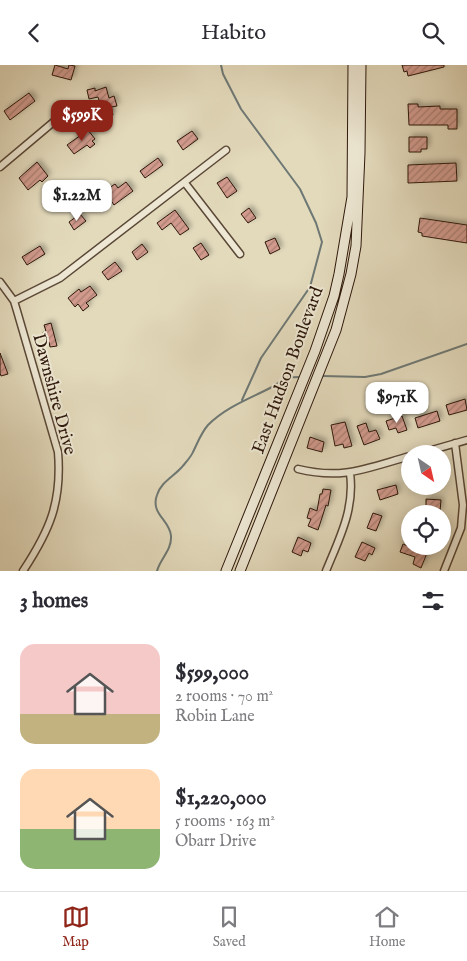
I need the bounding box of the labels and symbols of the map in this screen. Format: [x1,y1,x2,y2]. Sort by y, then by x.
pin: $599K [47,99,117,142]
pin: $1.22M [36,179,118,222]
street label: East Hudson Boulevard [247,283,329,457]
street label: Dawnshire Drive [26,331,81,458]
pin: $971K [362,381,432,424]
north arrow [401,445,451,495]

